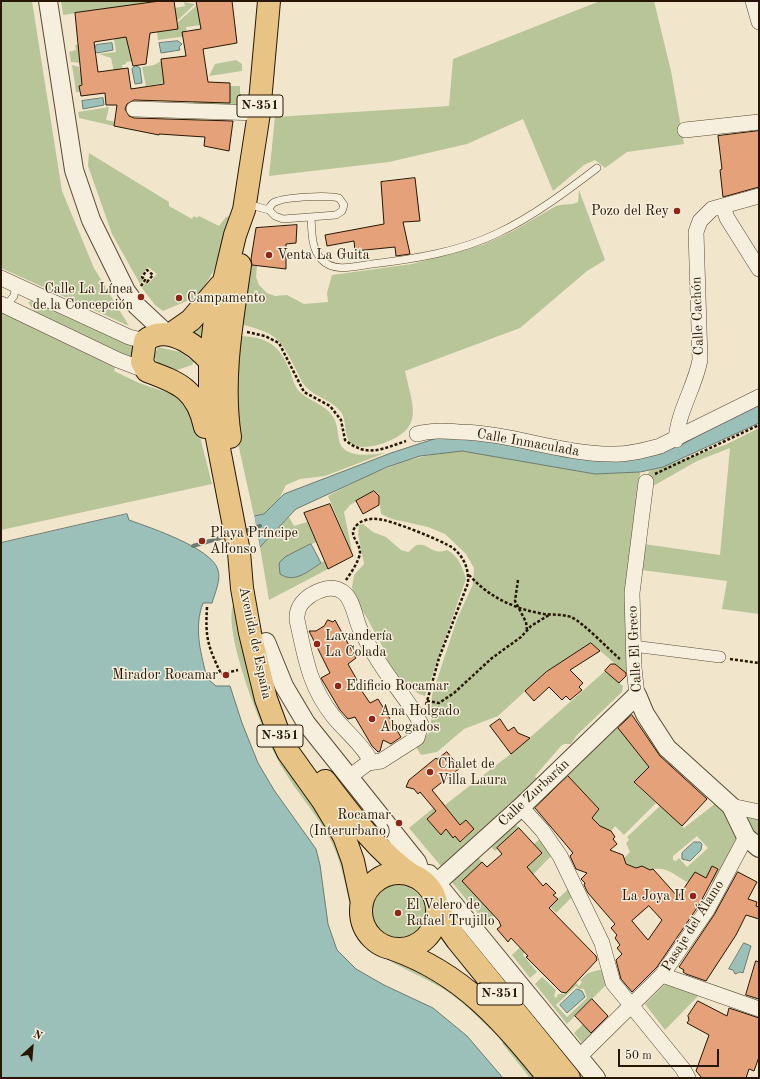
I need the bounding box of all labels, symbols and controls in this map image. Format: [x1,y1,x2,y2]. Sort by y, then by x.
road number: N-351 [237,95,283,117]
place label: Pozo del Rey [591,203,669,219]
marker: Pozo del Rey [672,206,682,216]
place label: Venta La Guita [277,247,370,263]
marker: Venta La Guita [264,250,274,260]
street label: Calle Cachón [688,276,708,356]
place label: Calle La Línea de la Concepción [33,281,133,314]
place label: Campamento [187,290,266,306]
marker: Calle La Línea de la Concepción [136,292,146,302]
marker: Campamento [174,293,184,303]
street label: Calle Inmaculada [475,426,581,460]
place label: Playa Príncipe Alfonso [210,525,298,558]
marker: Playa Príncipe Alfonso [197,536,207,546]
street label: Avenida de España [235,585,275,701]
street label: Calle El Greco [624,605,646,693]
place label: Lavandería La Colada [325,628,392,660]
marker: Lavandería La Colada [312,639,322,649]
place label: Mirador Rocamar [112,667,218,683]
marker: Mirador Rocamar [221,670,231,680]
place label: Edificio Rocamar [346,678,449,694]
marker: Edificio Rocamar [333,681,343,691]
place label: Ana Holgado Abogados [380,703,460,736]
marker: Ana Holgado Abogados [367,714,377,724]
road number: N-351 [257,725,303,747]
place label: Chalet de Villa Laura [438,756,507,788]
street label: Calle Zurbarán [495,756,573,830]
marker: Chalet de Villa Laura [425,767,435,777]
place label: Rocamar (Interurbano) [309,807,391,840]
marker: Rocamar (Interurbano) [394,818,404,828]
street label: Pasaje del Álamo [658,877,728,975]
place label: La Joya II [621,888,685,904]
marker: La Joya II [688,891,698,901]
place label: El Velero de Rafael Trujillo [406,897,495,930]
marker: El Velero de Rafael Trujillo [393,908,403,918]
road number: N-351 [477,983,523,1005]
north arrow [12,1027,52,1067]
text: N [31,1029,44,1043]
scale bar [620,1041,721,1067]
text: 50 m [625,1050,652,1062]

